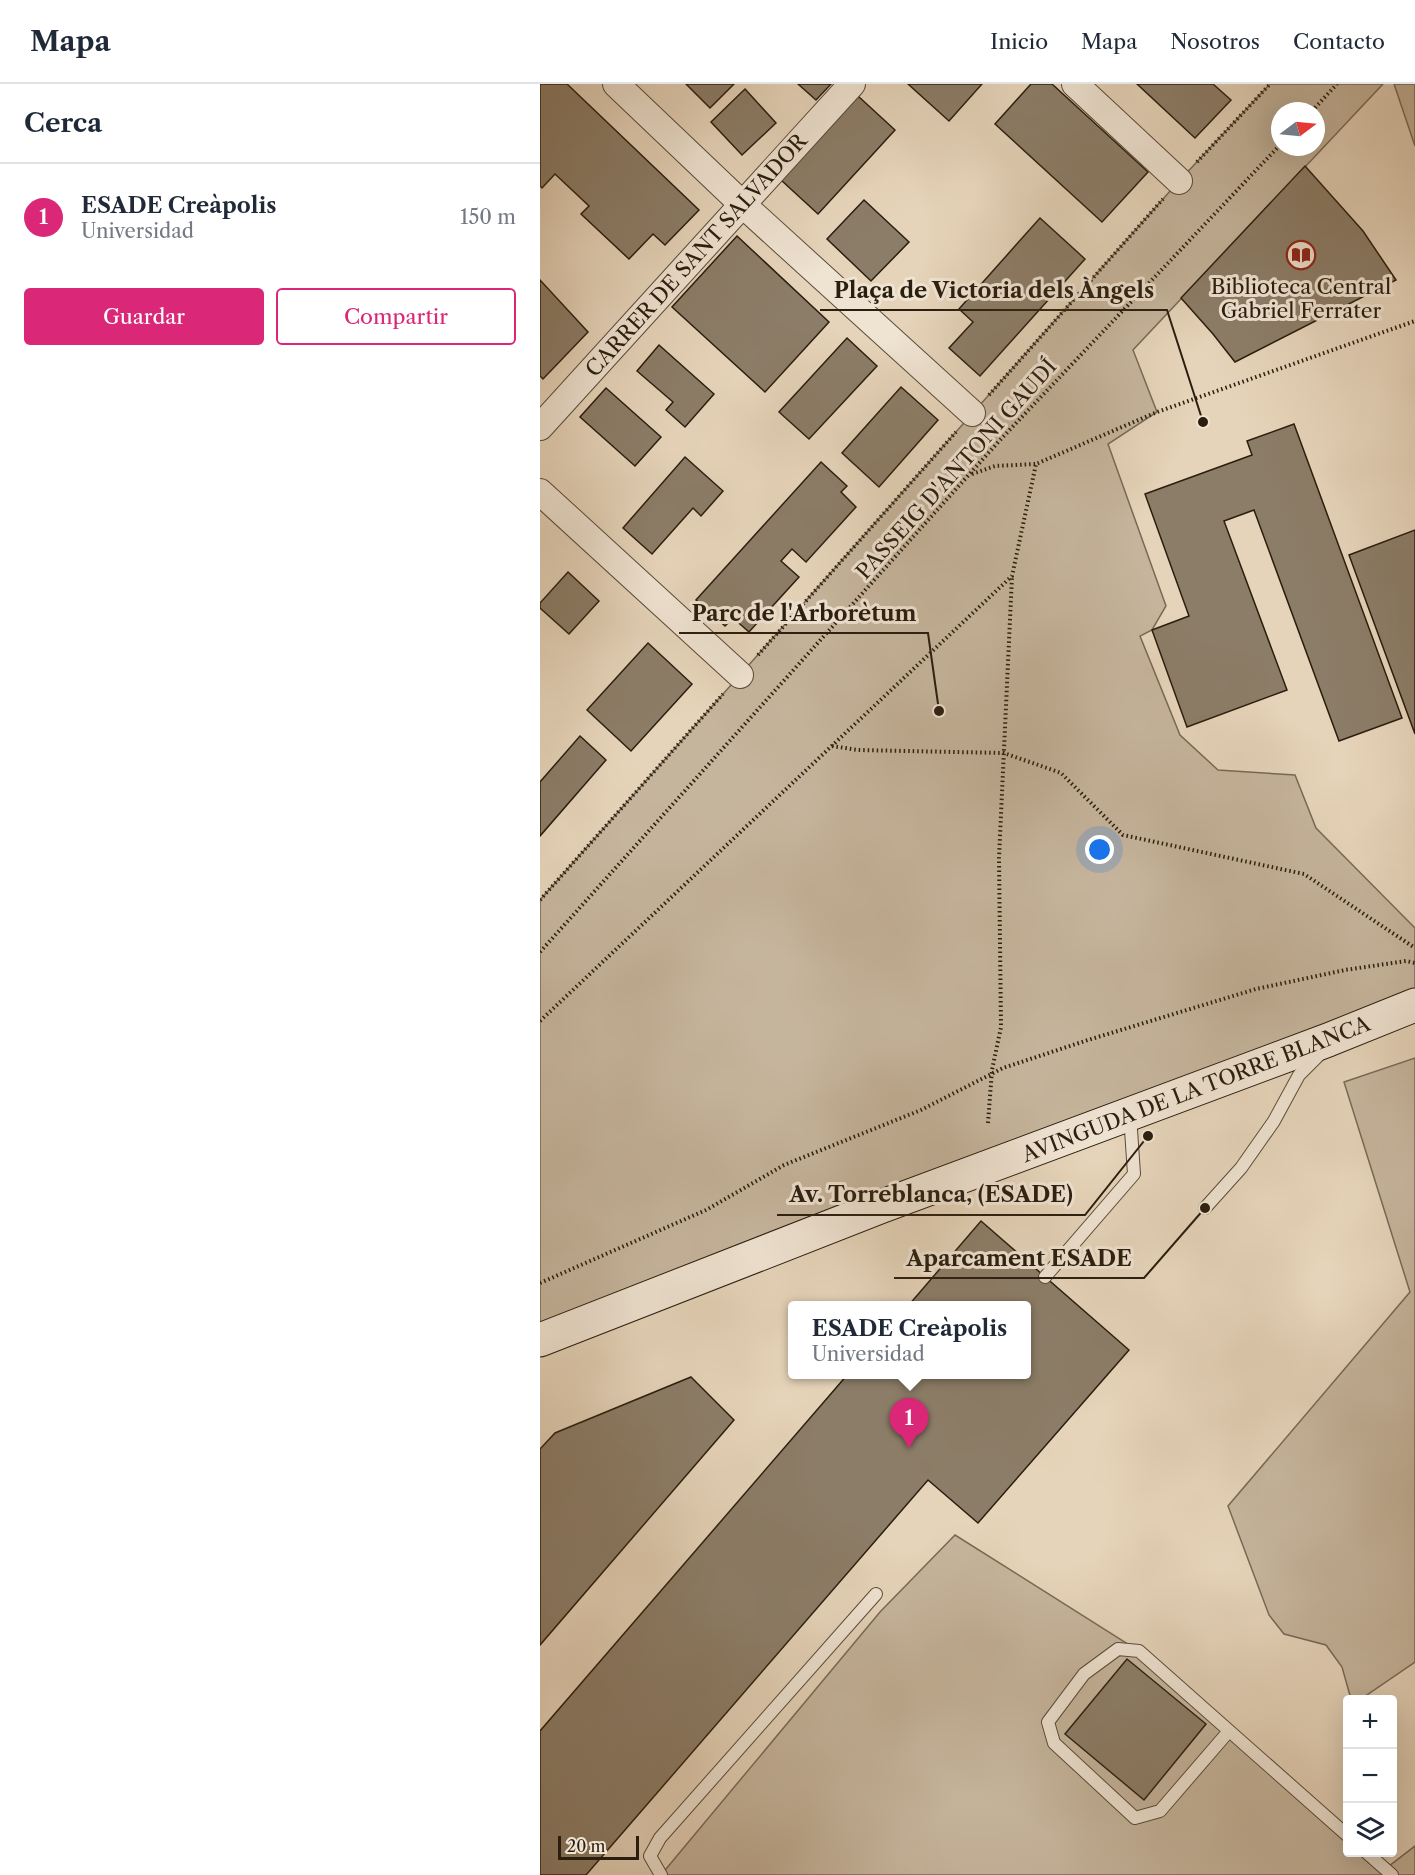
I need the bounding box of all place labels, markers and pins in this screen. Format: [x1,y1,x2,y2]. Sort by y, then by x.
library icon: Biblioteca Central Gabriel Ferrater [1285,239,1317,271]
callout: Plaça de Victoria dels Àngels [820,270,1167,310]
place label: Biblioteca Central Gabriel Ferrater [1211,274,1391,323]
callout: Parc de l'Arborètum [679,593,928,633]
callout: Av. Torreblanca, (ESADE) [777,1175,1085,1215]
callout: Aparcament ESADE [894,1238,1144,1278]
pin: 1 [890,1398,928,1448]

